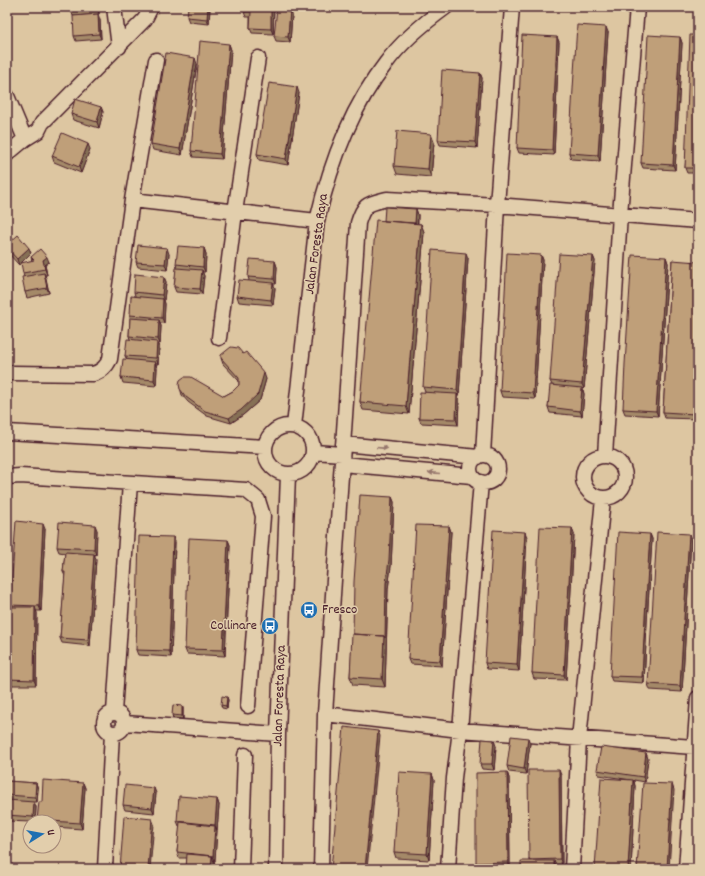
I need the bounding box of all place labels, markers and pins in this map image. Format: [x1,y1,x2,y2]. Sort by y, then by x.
bus stop icon: Fresco [299,600,319,620]
place label: Fresco [322,600,357,620]
place label: Collinare [210,616,257,636]
bus stop icon: Collinare [260,616,280,636]

